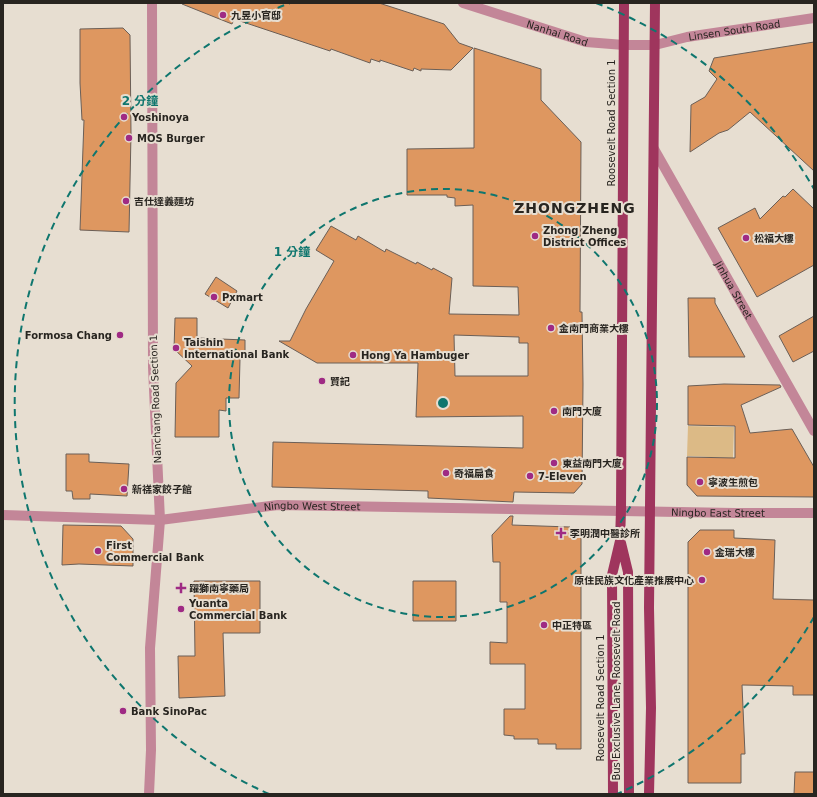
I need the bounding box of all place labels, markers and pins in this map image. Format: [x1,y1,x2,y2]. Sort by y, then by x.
marker: 九昱小官邸 [218,10,228,20]
place label: 九昱小官邸 [231,10,281,21]
marker: Yoshinoya [119,112,129,122]
place label: Yoshinoya [131,112,189,123]
marker: MOS Burger [124,133,134,143]
place label: MOS Burger [137,133,205,144]
marker: 吉仕達義麵坊 [121,196,131,206]
place label: 吉仕達義麵坊 [134,196,194,207]
place label: Zhong Zheng District Offices [543,225,626,248]
marker: Zhong Zheng District Offices [530,231,540,241]
marker: 松福大樓 [741,233,751,243]
place label: 松福大樓 [754,233,794,244]
marker: Pxmart [209,292,219,302]
place label: Pxmart [222,292,263,303]
marker: 金南門商業大樓 [546,323,556,333]
place label: 金南門商業大樓 [558,323,629,334]
place label: Formosa Chang [25,330,112,341]
marker: Formosa Chang [115,330,125,340]
place label: Taishin International Bank [184,337,290,360]
marker: Taishin International Bank [171,343,181,353]
marker: Hong Ya Hambuger [348,350,358,360]
place label: Hong Ya Hambuger [361,350,469,361]
marker: 賢記 [317,376,327,386]
place label: 賢記 [330,376,350,387]
centre of rings [436,396,450,410]
marker: 南門大廈 [549,406,559,416]
place label: 南門大廈 [562,406,602,417]
marker: 東益南門大廈 [549,458,559,468]
place label: 東益南門大廈 [562,458,622,469]
marker: 奇福扁食 [441,468,451,478]
place label: 奇福扁食 [454,468,494,479]
marker: 7-Eleven [525,471,535,481]
place label: 7-Eleven [538,471,587,482]
marker: 寧波生煎包 [695,477,705,487]
place label: 寧波生煎包 [708,477,758,488]
marker: 新禚家餃子館 [119,484,129,494]
place label: 新禚家餃子館 [132,484,192,495]
marker: 李明潤中醫診所 [555,527,567,539]
place label: 李明潤中醫診所 [570,528,640,539]
place label: First Commercial Bank [106,540,204,563]
marker: First Commercial Bank [93,546,103,556]
marker: 金瑞大樓 [702,547,712,557]
place label: 金瑞大樓 [714,547,755,558]
place label: 原住民族文化產業推展中心 [574,575,694,586]
marker: 原住民族文化產業推展中心 [697,575,707,585]
marker: 躍獅南寧藥局 [176,583,186,593]
place label: 躍獅南寧藥局 [189,583,249,594]
place label: Yuanta Commercial Bank [188,598,287,621]
marker: Yuanta Commercial Bank [176,604,186,614]
marker: 中正特區 [539,620,549,630]
place label: 中正特區 [552,620,592,631]
marker: Bank SinoPac [118,706,128,716]
place label: Bank SinoPac [131,706,207,717]

